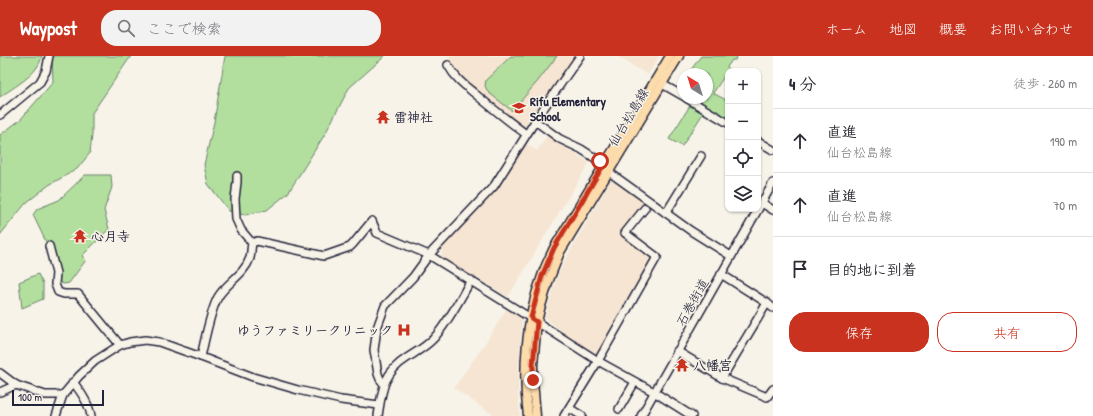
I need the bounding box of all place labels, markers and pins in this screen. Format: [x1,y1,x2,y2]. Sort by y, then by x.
place label: Rifu Elementary School [530,92,607,125]
school or university icon: Rifu Elementary School [511,100,527,116]
place label: 雷神社 [394,108,433,126]
temple icon: 雷神社 [375,109,391,125]
place label: 心月寺 [91,227,130,245]
temple icon: 心月寺 [72,228,88,244]
place label: ゆうファミリークリニック [237,321,393,339]
hospital icon: ゆうファミリークリニック [396,322,412,338]
place label: 八幡宮 [693,356,732,374]
temple icon: 八幡宮 [674,357,690,373]

